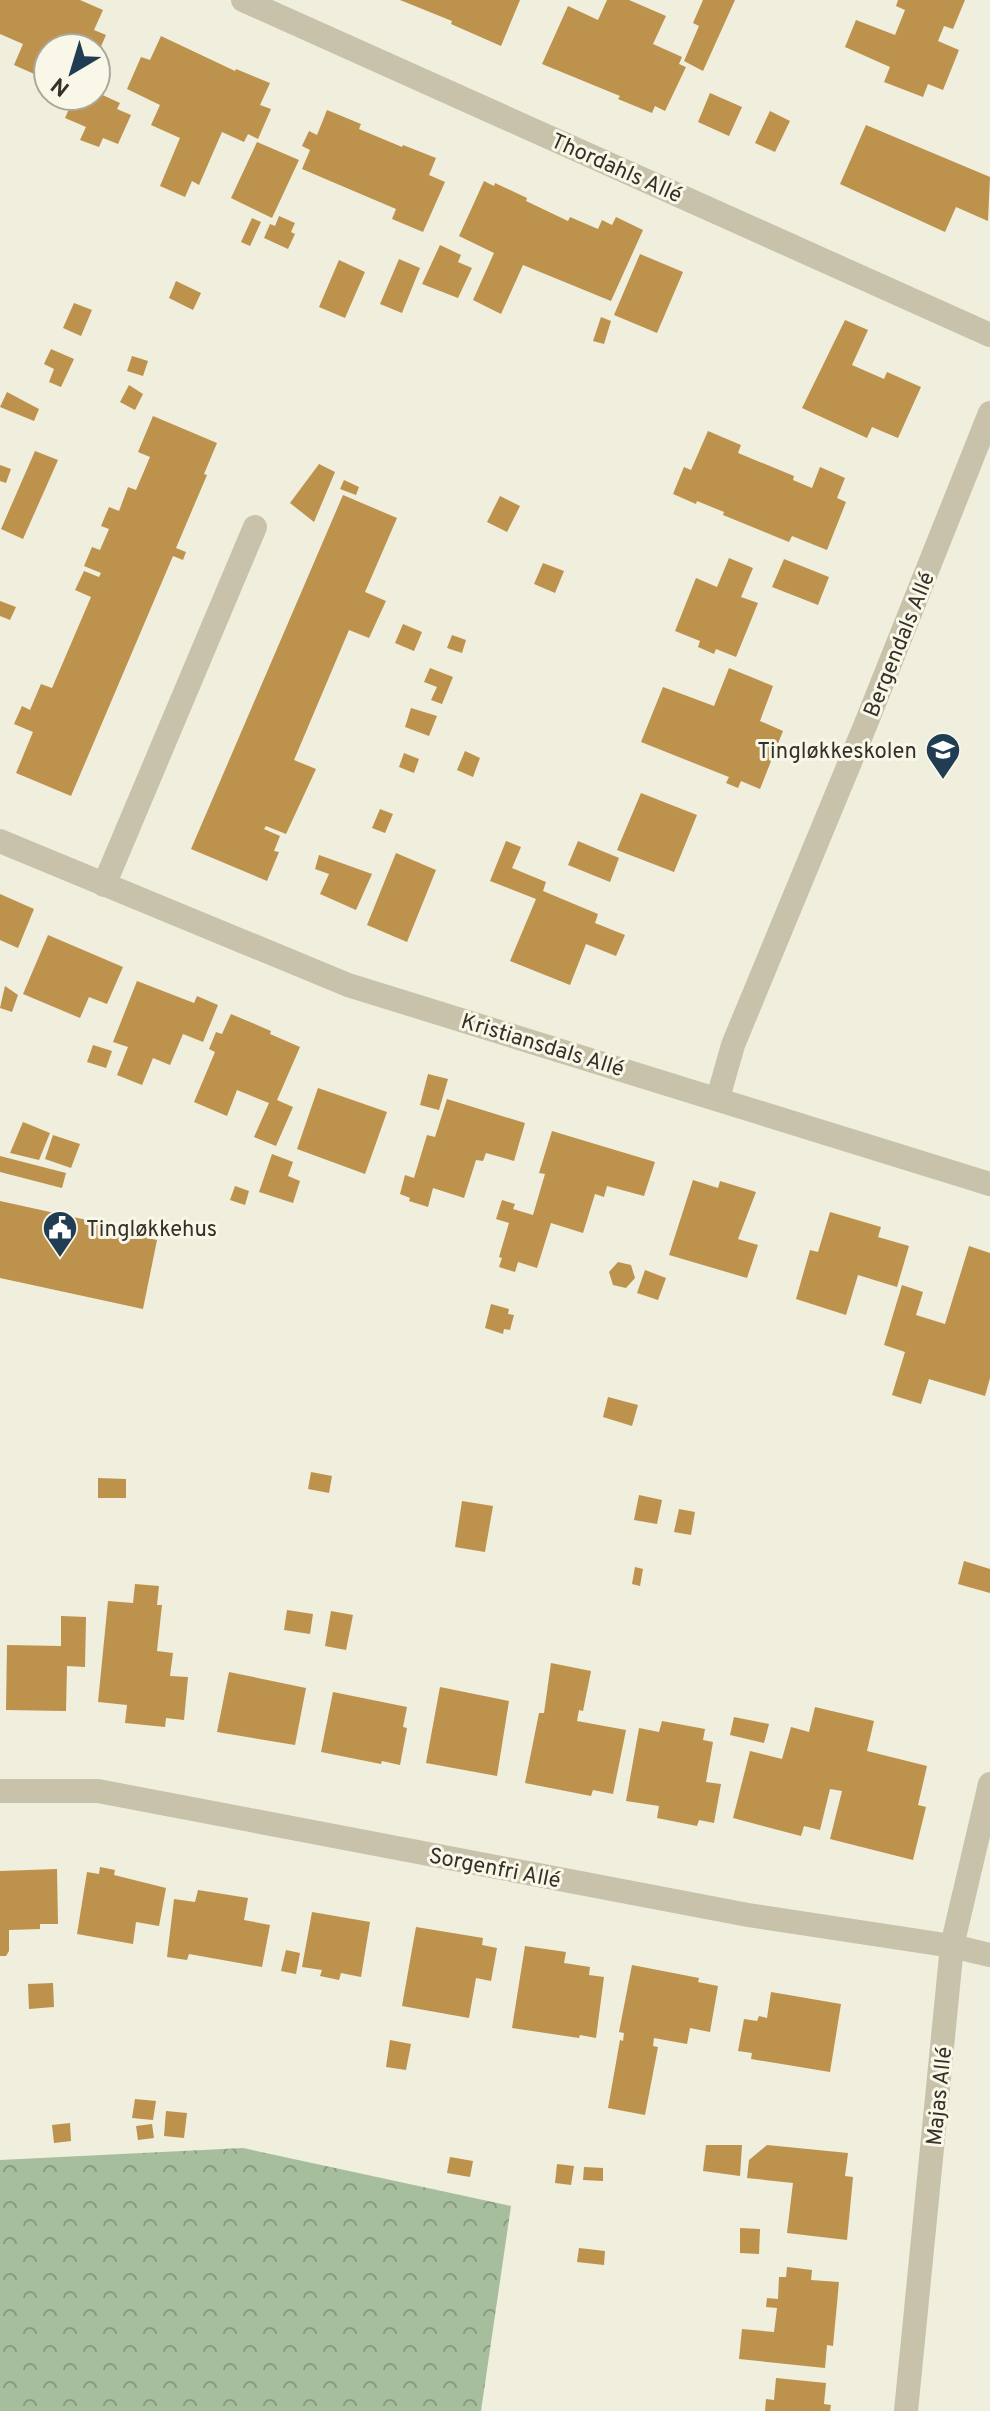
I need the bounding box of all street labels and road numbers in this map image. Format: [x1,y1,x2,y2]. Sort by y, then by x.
street label: Thordahls Allé [546,128,686,210]
street label: Bergendals Allé [859,568,942,722]
street label: Kristiansdals Allé [457,1009,627,1084]
street label: Sorgenfri Allé [426,1843,563,1895]
street label: Majas Allé [922,2045,959,2147]

